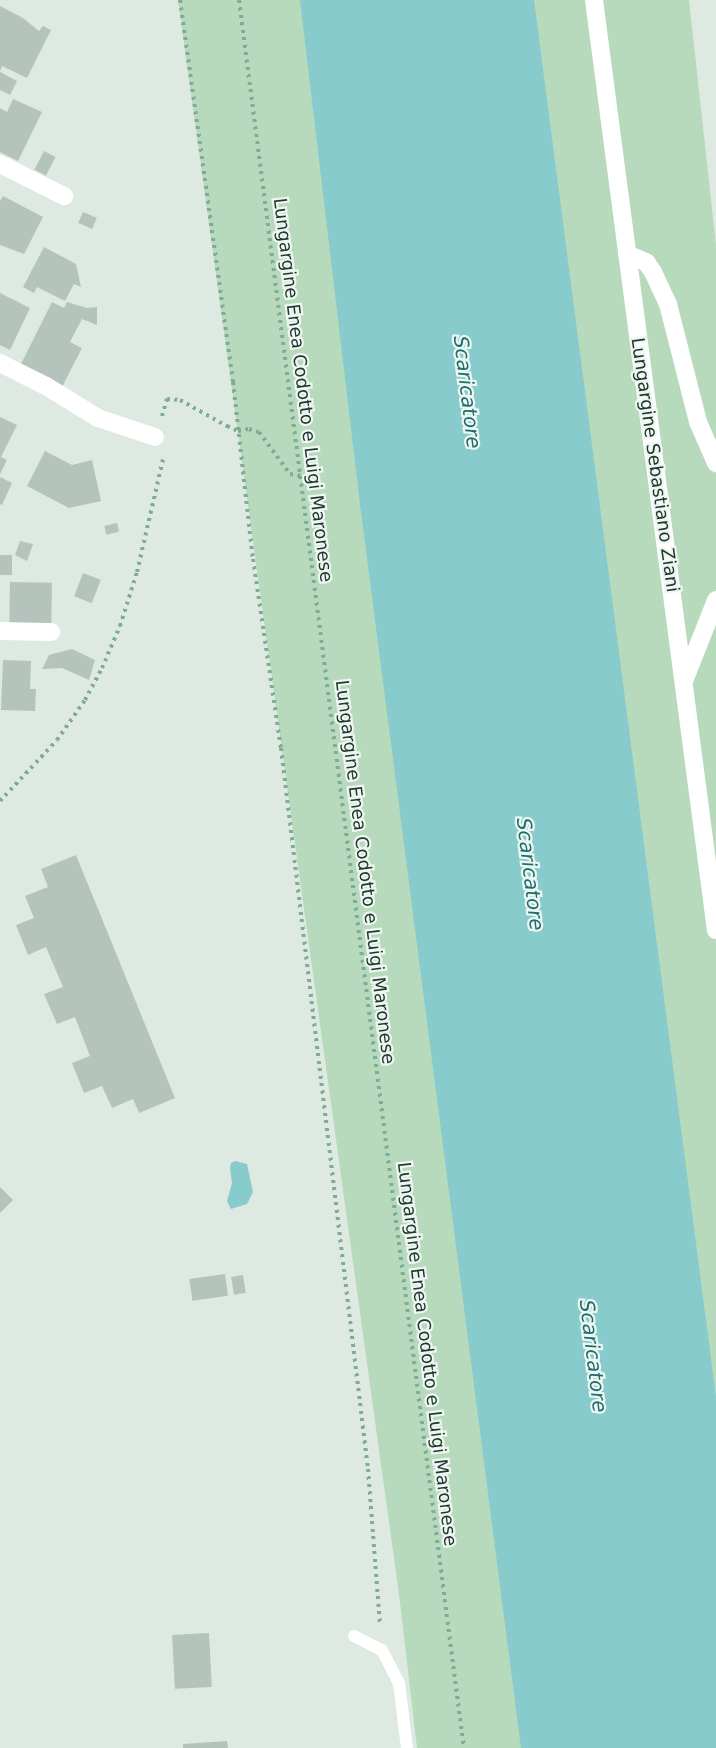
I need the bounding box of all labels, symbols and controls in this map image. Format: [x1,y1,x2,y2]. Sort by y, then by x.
street label: Lungargine Enea Codotto e Luigi Maronese [269,197,337,583]
water label: Scaricatore [448,334,486,450]
street label: Lungargine Sebastiano Ziani [626,336,684,594]
street label: Lungargine Enea Codotto e Luigi Maronese [331,679,399,1065]
water label: Scaricatore [511,816,549,932]
street label: Lungargine Enea Codotto e Luigi Maronese [393,1161,461,1547]
water label: Scaricatore [574,1298,612,1414]

